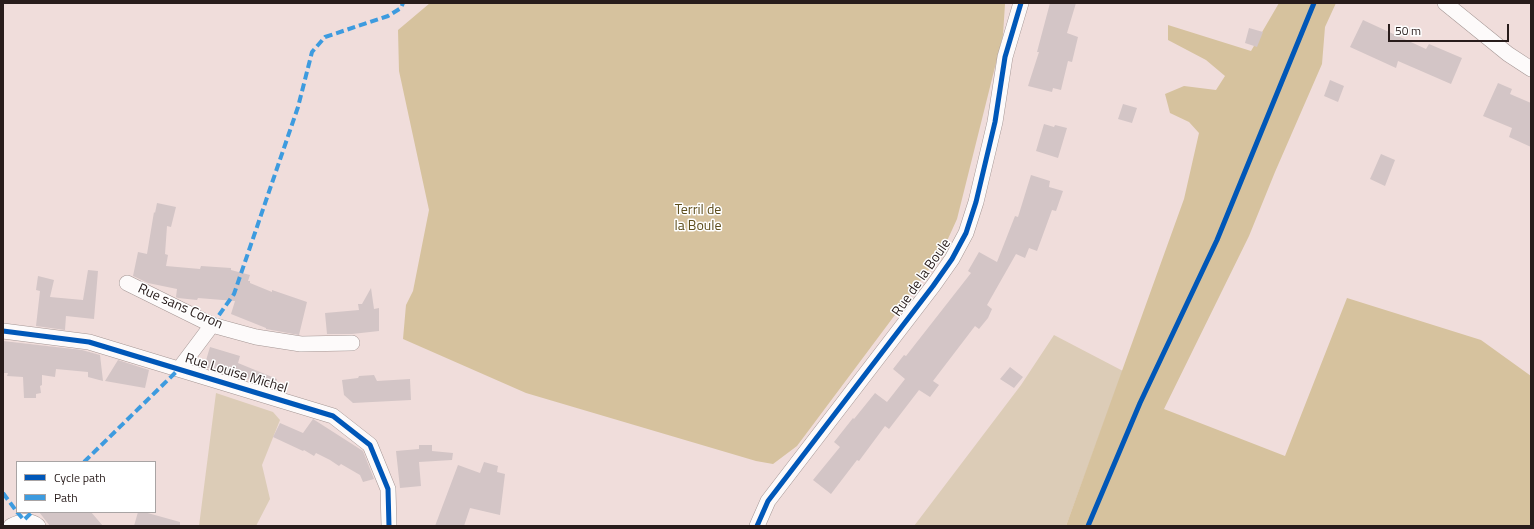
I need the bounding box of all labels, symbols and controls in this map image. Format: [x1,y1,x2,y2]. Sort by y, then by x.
scale bar [1390,16,1511,42]
text: 50 m [1395,21,1421,40]
park label: Terril de la Boule [674,203,722,236]
street label: Rue de la Boule [889,236,955,320]
street label: Rue sans Coron [135,281,225,333]
street label: Rue Louise Michel [183,350,289,398]
legend [16,461,156,513]
text: Cycle path [54,468,106,487]
text: Path [54,488,78,507]

